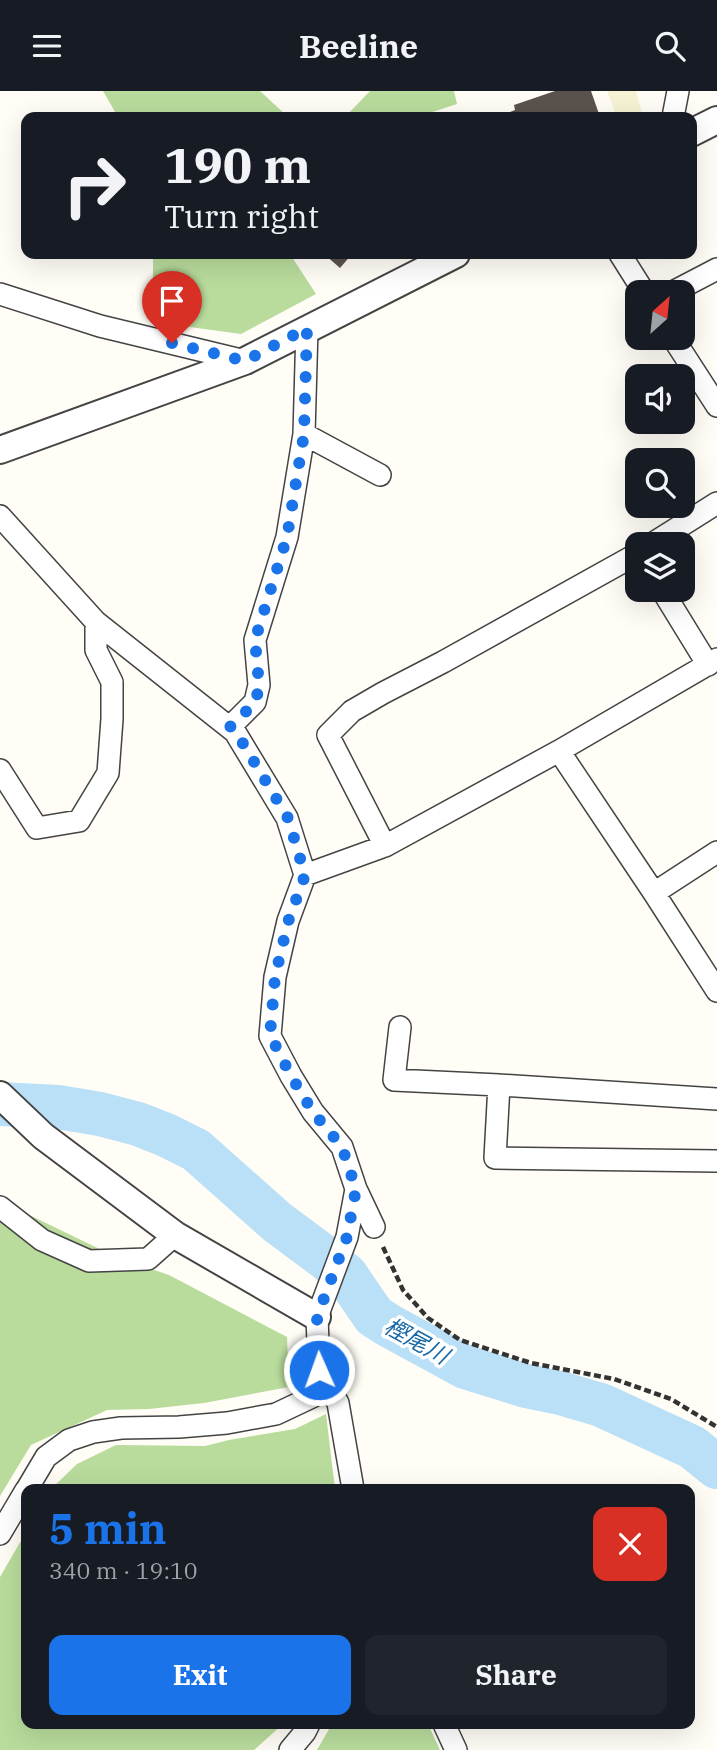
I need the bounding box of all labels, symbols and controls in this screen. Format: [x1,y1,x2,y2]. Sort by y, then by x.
text: Beeline [299,25,418,67]
icon: menu [28,27,66,65]
icon: search [651,27,689,65]
text: 190 m [164,133,311,196]
icon: right [49,140,140,231]
text: Turn right [164,195,319,237]
pin [142,271,202,343]
north arrow [625,280,695,350]
map controls [625,280,695,602]
icon: arrive [153,282,191,320]
button: sound [625,364,695,434]
button: search [625,448,695,518]
button: layers [625,532,695,602]
water label: 樫尾川 [380,1310,457,1371]
position arrow [282,1333,356,1407]
text: 5 min [49,1501,167,1556]
button: close [593,1507,667,1581]
text: 340 m · 19:10 [49,1555,198,1585]
button: Exit [49,1635,351,1715]
button: Share [365,1635,667,1715]

